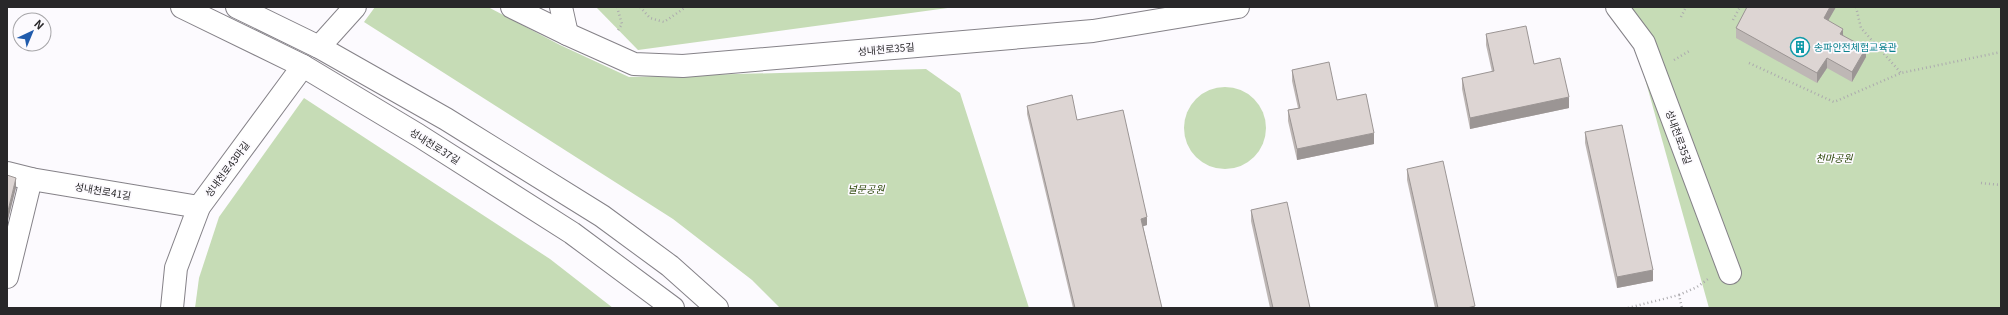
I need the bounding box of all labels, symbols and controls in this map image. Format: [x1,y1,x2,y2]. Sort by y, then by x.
north arrow [12,12,52,52]
text: N [31,15,48,33]
building icon: 송파안전체험교육관 [1789,36,1811,58]
street label: 성내천로35길 [857,39,915,58]
place label: 송파안전체험교육관 [1814,39,1898,54]
street label: 성내천로35길 [1663,107,1696,166]
street label: 성내천로37길 [407,124,463,167]
street label: 성내천로43마길 [201,138,253,200]
park label: 천마공원 [1816,150,1853,165]
street label: 성내천로41길 [74,178,133,203]
park label: 널문공원 [848,181,885,196]

